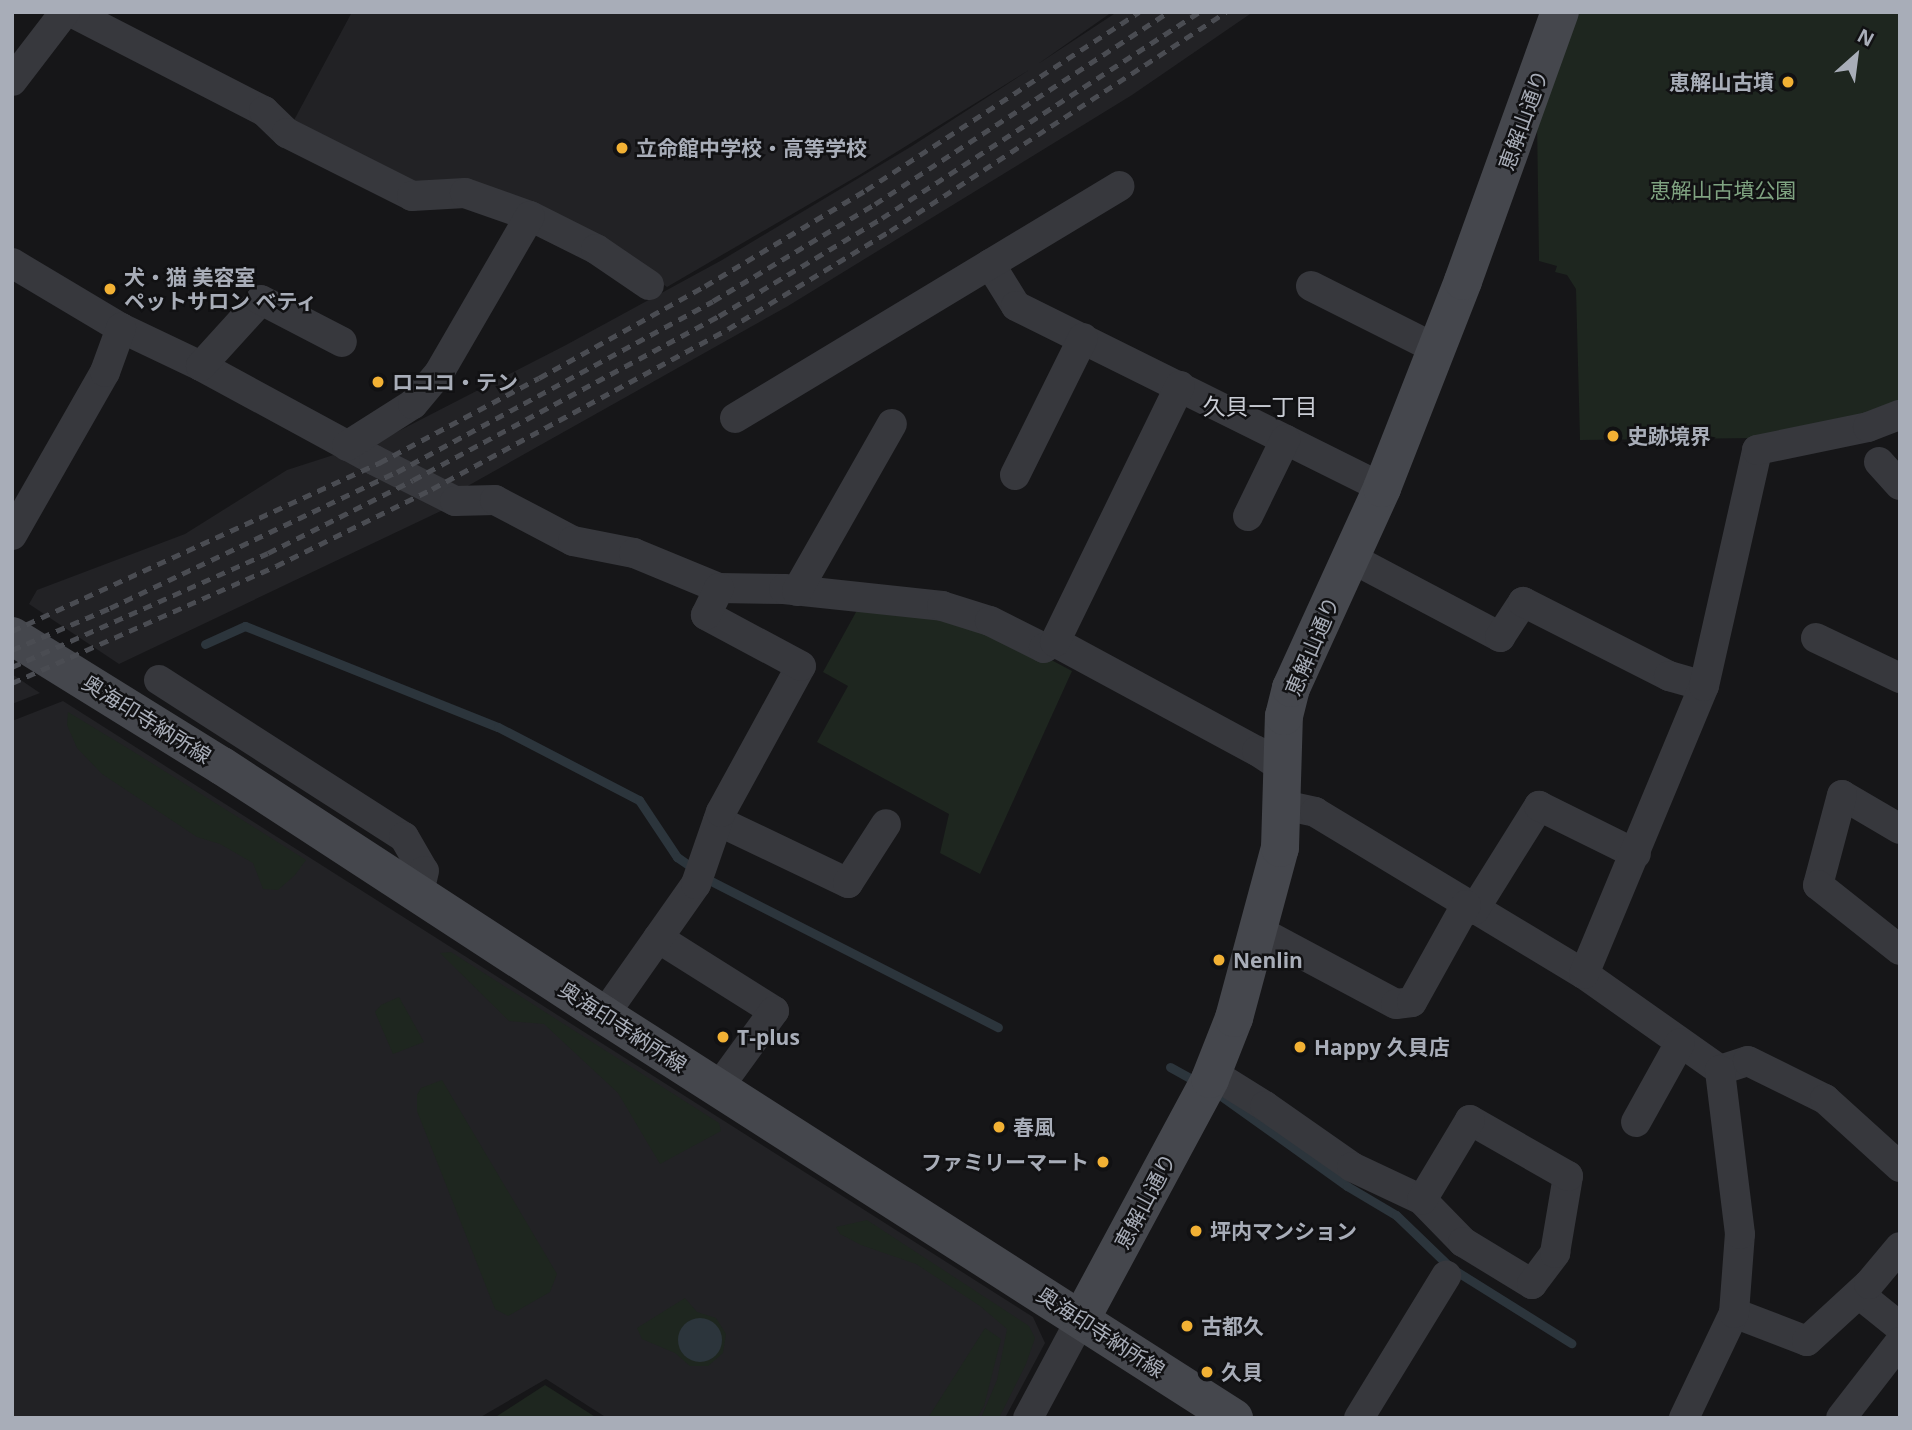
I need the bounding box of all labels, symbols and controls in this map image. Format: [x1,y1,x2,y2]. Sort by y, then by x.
north arrow [1821,21,1891,91]
text: N [1853,22,1879,53]
street label: 恵解山通り [1493,66,1553,174]
place label: 恵解山古墳 [1669,69,1774,95]
marker: 恵解山古墳 [1780,74,1796,90]
place label: 立命館中学校・高等学校 [636,135,867,161]
marker: 立命館中学校・高等学校 [614,140,630,156]
park label: 恵解山古墳公園 [1650,177,1796,203]
place label: 犬・猫 美容室 ペットサロン ベティ [124,264,318,314]
marker: 犬・猫 美容室 ペットサロン ベティ [102,281,118,297]
place label: ロココ・テン [392,369,518,395]
marker: ロココ・テン [370,374,386,390]
district label: 久貝一丁目 [1203,392,1317,420]
place label: 史跡境界 [1627,423,1711,449]
marker: 史跡境界 [1605,428,1621,444]
street label: 恵解山通り [1280,593,1344,699]
street label: 奥海印寺納所線 [78,669,216,769]
place label: Nenlin [1233,947,1303,973]
marker: Nenlin [1211,952,1227,968]
street label: 奥海印寺納所線 [554,976,692,1078]
place label: T-plus [737,1024,800,1050]
marker: T-plus [715,1029,731,1045]
place label: Happy 久貝店 [1314,1034,1450,1060]
marker: Happy 久貝店 [1292,1039,1308,1055]
place label: 春風 [1013,1114,1055,1140]
marker: 春風 [991,1119,1007,1135]
place label: ファミリーマート [921,1149,1089,1175]
street label: 恵解山通り [1109,1149,1181,1253]
marker: ファミリーマート [1095,1154,1111,1170]
place label: 坪内マンション [1210,1218,1357,1244]
marker: 坪内マンション [1188,1223,1204,1239]
street label: 奥海印寺納所線 [1032,1281,1170,1383]
place label: 古都久 [1201,1313,1264,1339]
marker: 古都久 [1179,1318,1195,1334]
place label: 久貝 [1221,1359,1263,1385]
marker: 久貝 [1199,1364,1215,1380]

